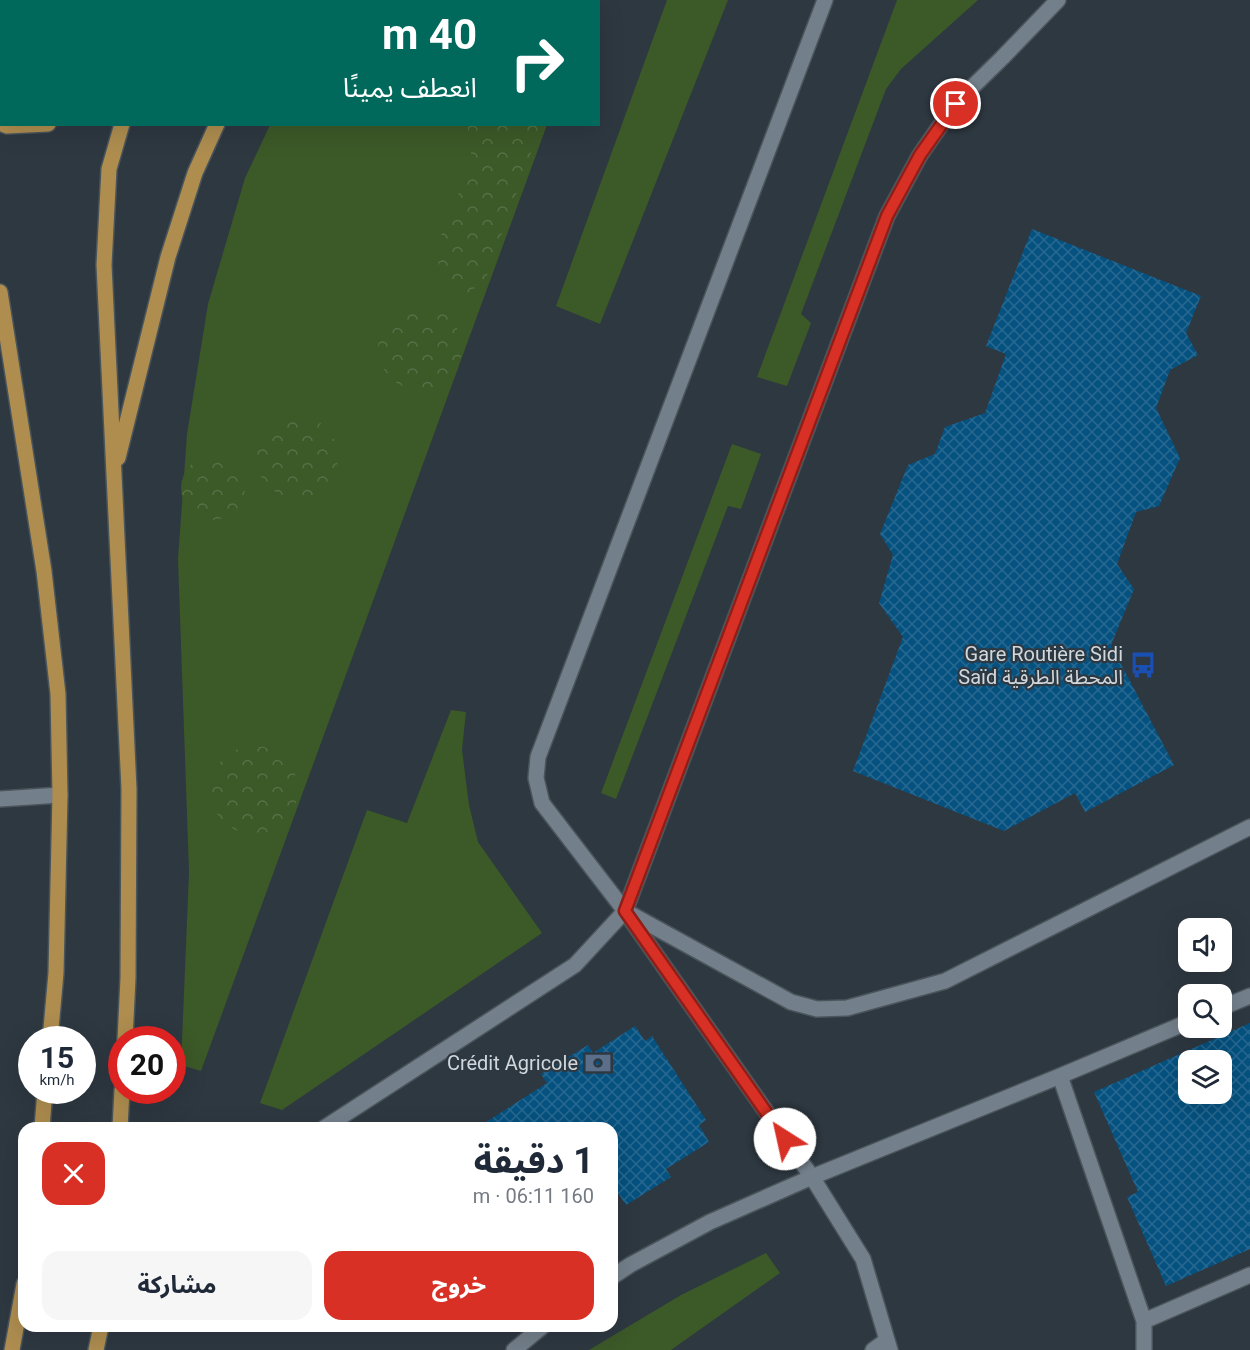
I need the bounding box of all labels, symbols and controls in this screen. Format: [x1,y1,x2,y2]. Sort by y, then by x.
text: 40 m [382,10,477,59]
icon: right [498,24,576,102]
text: انعطف يمينًا [343,72,477,104]
pin [930,78,981,129]
icon: arrive [939,87,972,120]
place label: Gare Routière Sidi Saïd المحطة الطرقية [958,642,1123,689]
bus stop icon: Gare Routière Sidi Saïd المحطة الطرقية [1128,650,1158,680]
map controls [1178,918,1232,1104]
button: sound [1178,918,1232,972]
button: search [1178,984,1232,1038]
speed limit sign: 20 [108,1026,186,1104]
text: 15 [40,1040,74,1075]
bank icon: Crédit Agricole [583,1048,613,1078]
button: layers [1178,1050,1232,1104]
place label: Crédit Agricole [447,1051,578,1075]
text: km/h [39,1071,75,1089]
position arrow [753,1107,817,1171]
text: 1 دقيقة [474,1140,594,1182]
button: close [42,1142,105,1205]
text: 160 m · 06:11 [473,1184,594,1208]
button: مشاركة [42,1251,312,1320]
button: خروج [324,1251,594,1320]

